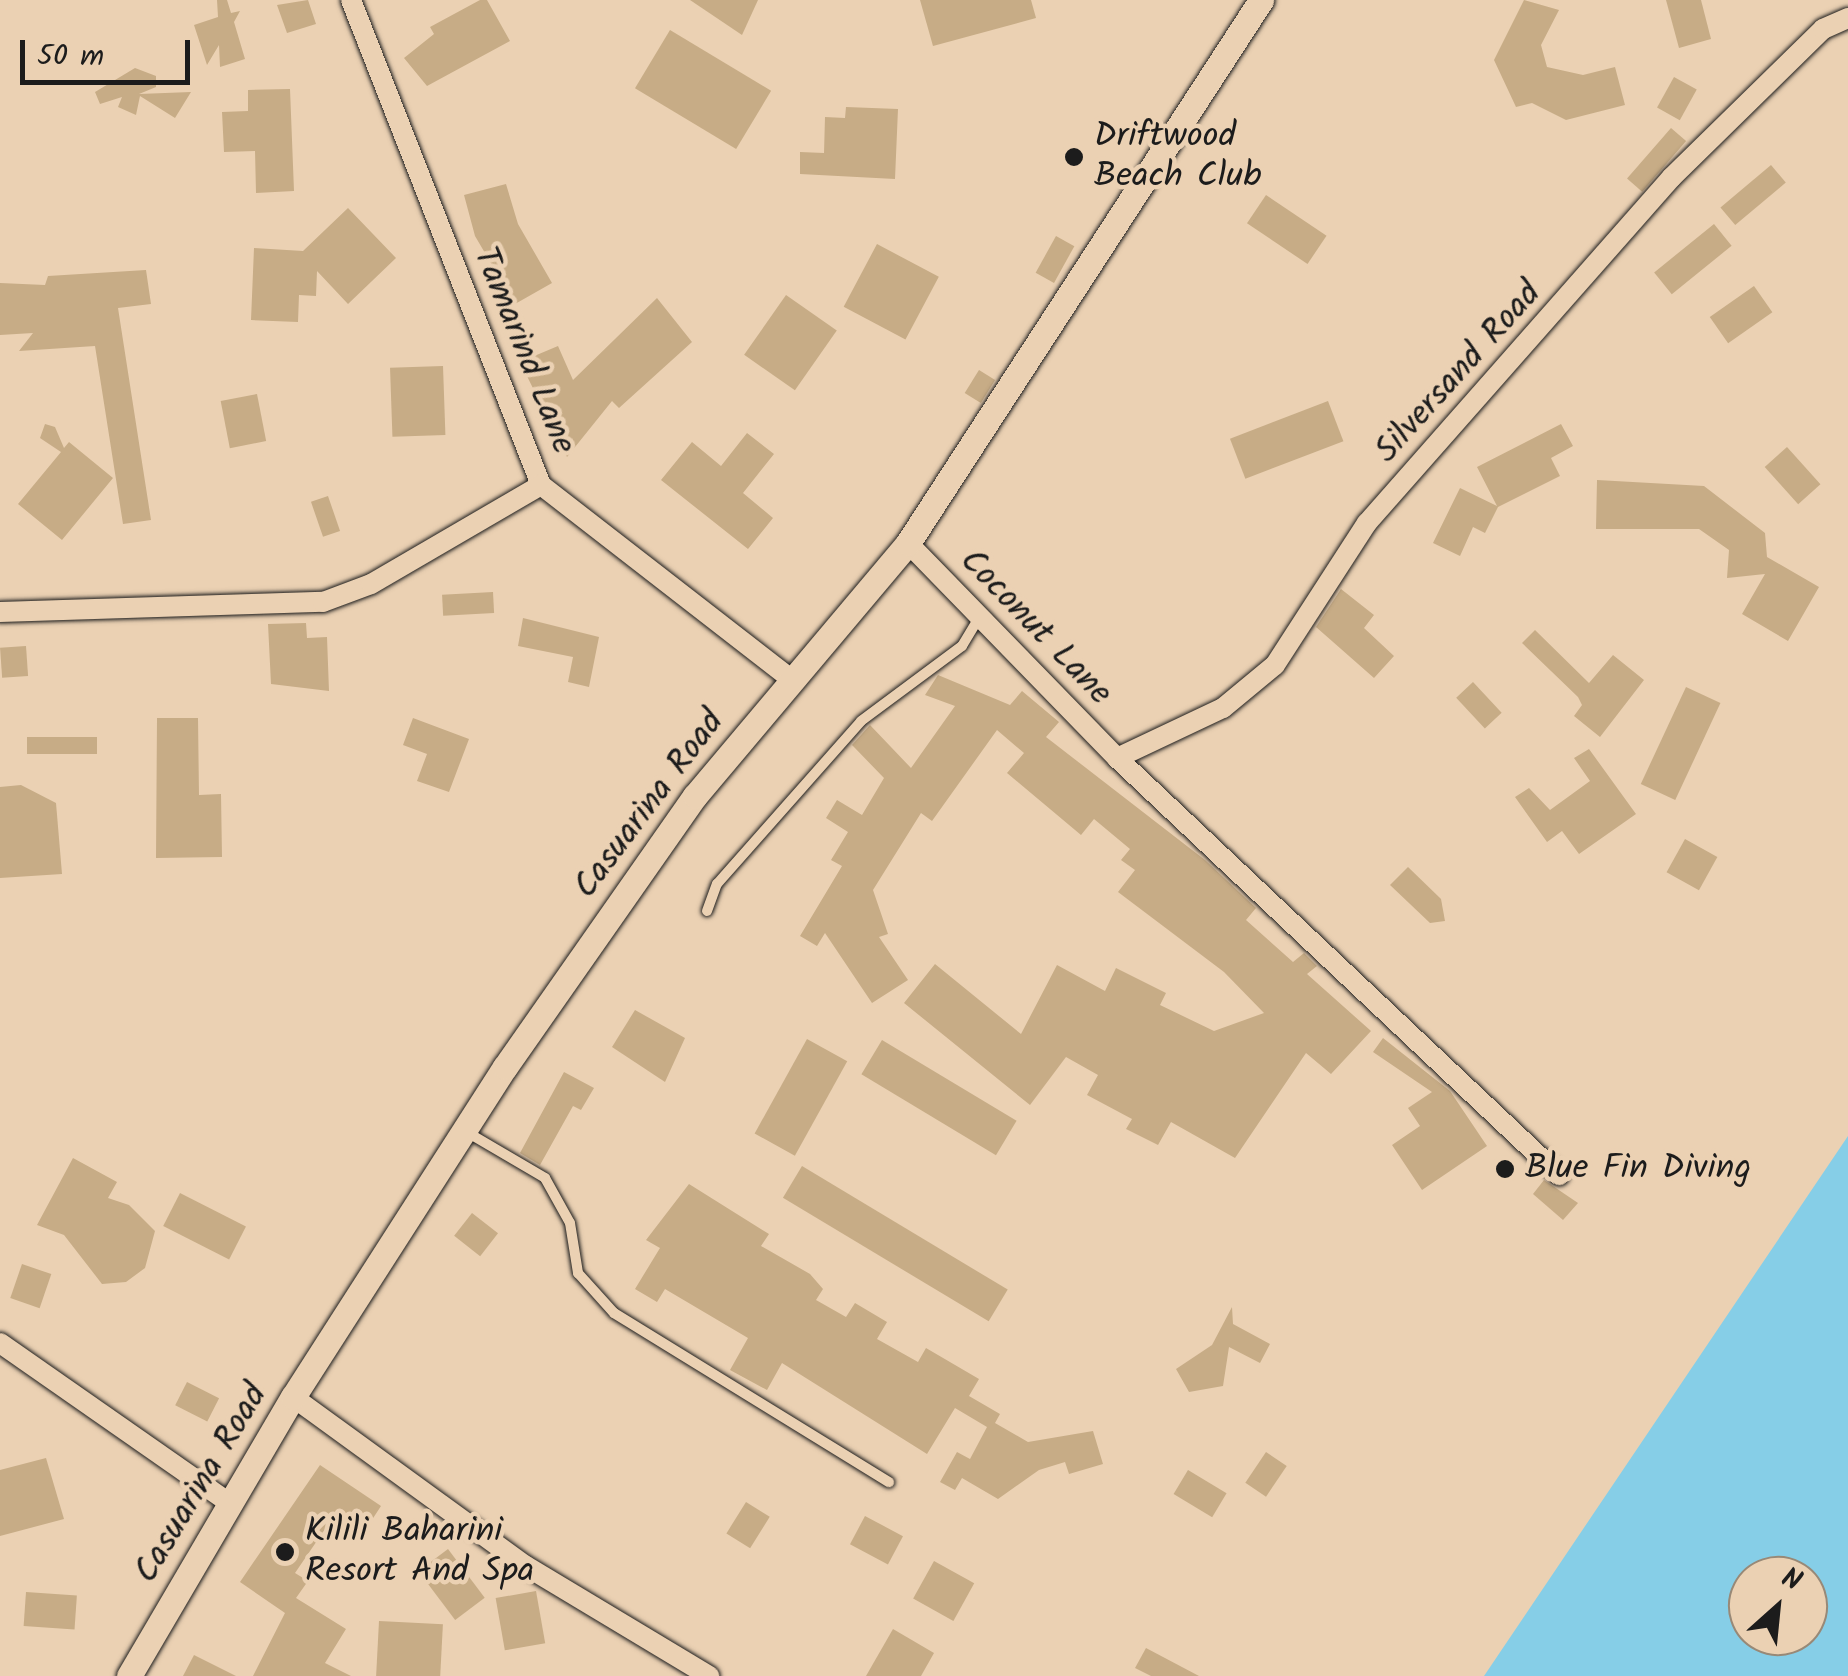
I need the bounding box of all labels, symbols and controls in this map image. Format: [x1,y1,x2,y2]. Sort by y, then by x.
scale bar [25,20,195,82]
text: 50 m [37,33,104,81]
place label: Driftwood Beach Club [1094,116,1262,198]
marker: Driftwood Beach Club [1063,146,1085,168]
street label: Tamarind Lane [462,241,584,461]
street label: Silversand Road [1367,274,1551,472]
street label: Coconut Lane [950,541,1120,715]
street label: Casuarina Road [566,703,734,907]
place label: Blue Fin Diving [1525,1148,1751,1190]
marker: Blue Fin Diving [1494,1158,1516,1180]
street label: Casuarina Road [126,1377,278,1591]
place label: Kilili Baharini Resort And Spa [305,1511,534,1593]
marker: Kilili Baharini Resort And Spa [274,1541,296,1563]
north arrow [1728,1556,1828,1656]
text: N [1773,1557,1809,1605]

